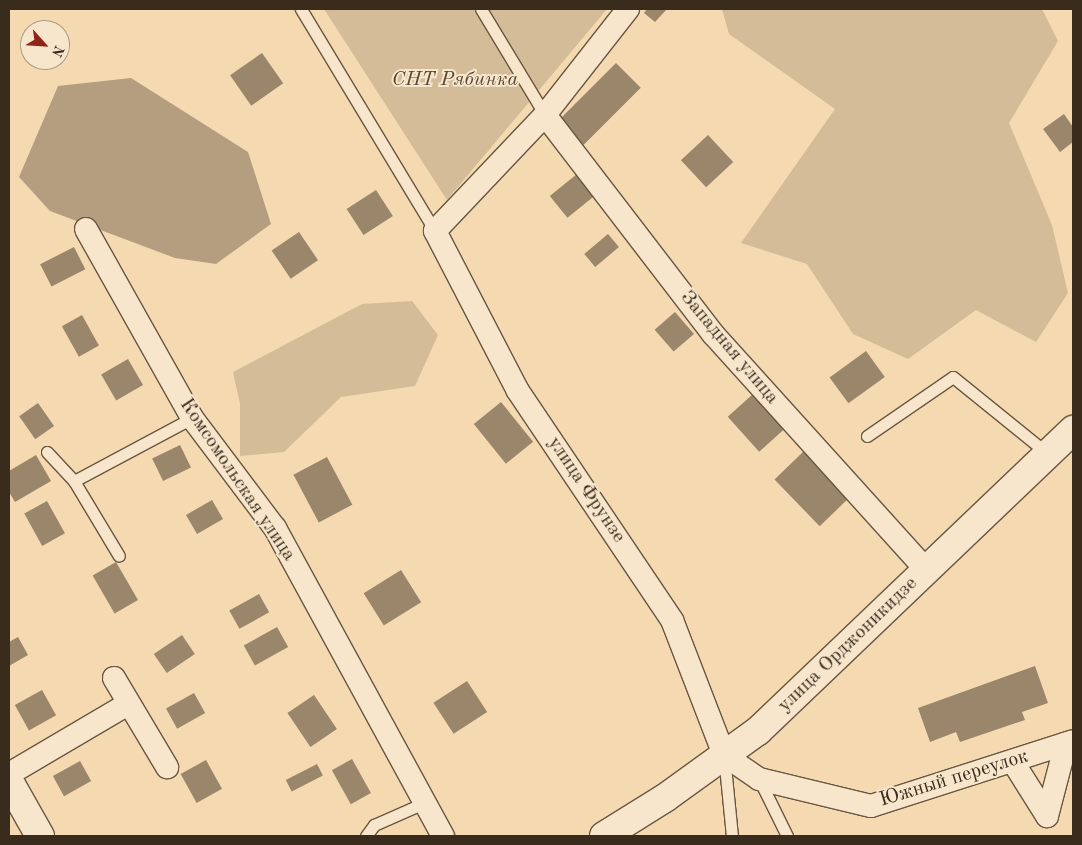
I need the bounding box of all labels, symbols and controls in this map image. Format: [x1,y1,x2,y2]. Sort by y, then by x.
north arrow [20,20,70,70]
text: N [49,43,66,59]
park label: СНТ Рябинка [392,68,518,92]
street label: Западная улица [674,286,784,410]
street label: Комсомольская улица [174,394,300,566]
street label: улица Фрунзе [542,432,630,548]
street label: улица Орджоникидзе [773,572,923,718]
street label: Южный переулок [877,745,1031,813]

